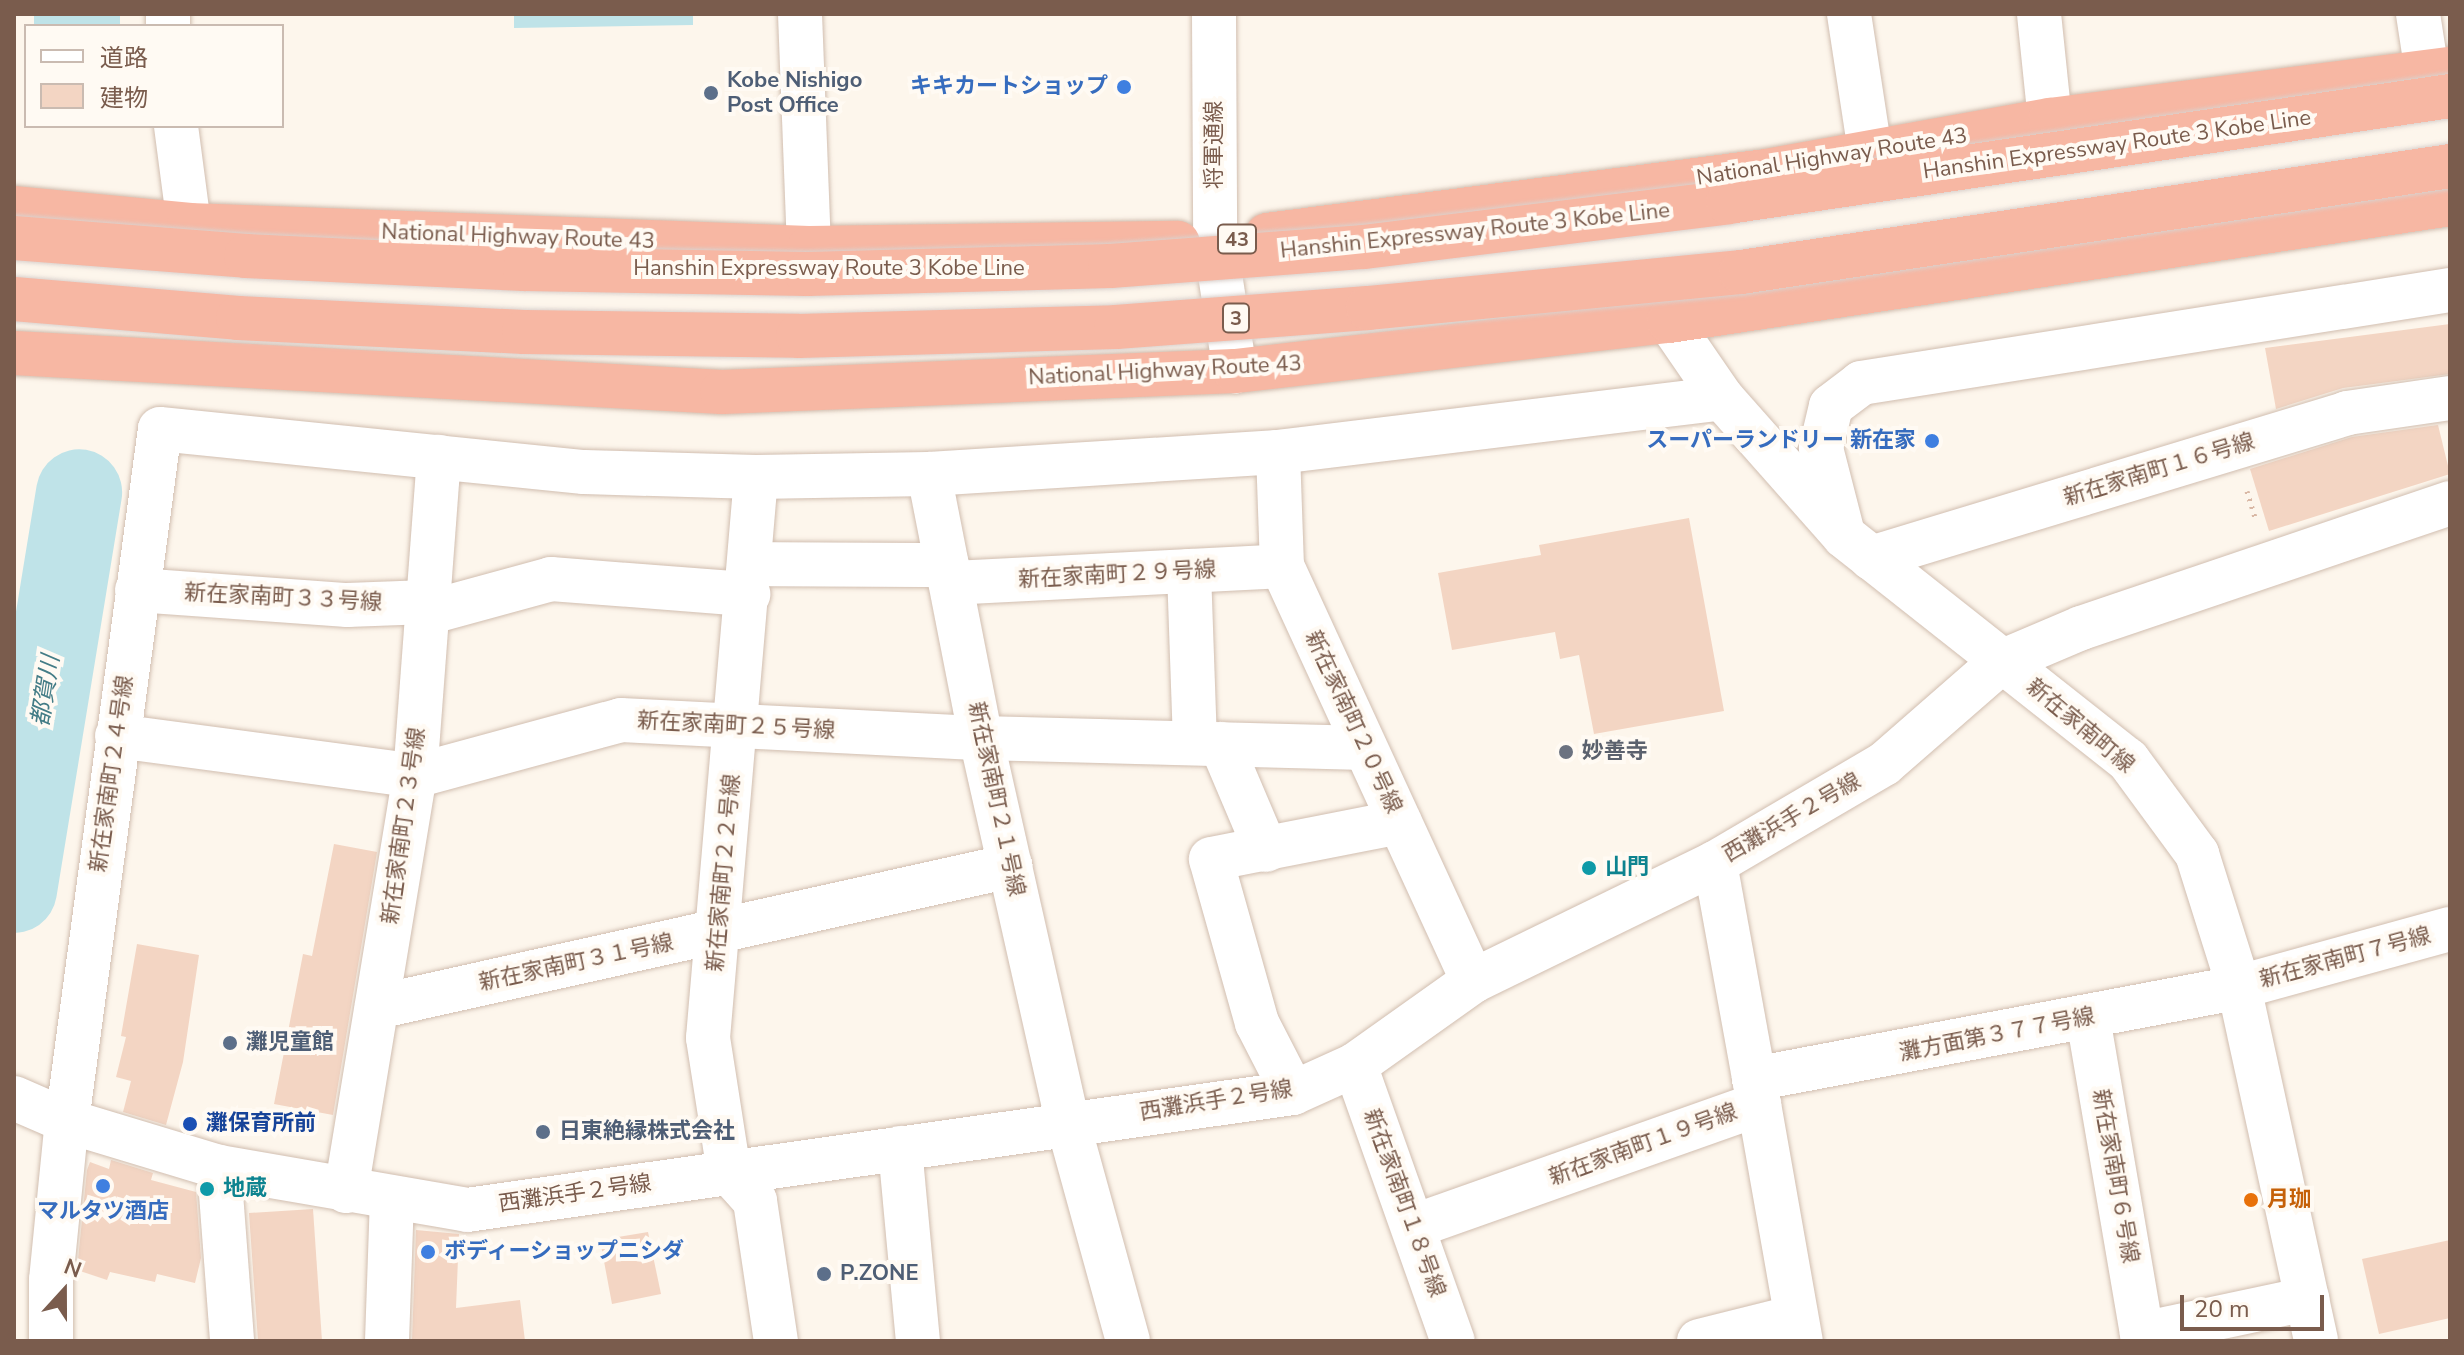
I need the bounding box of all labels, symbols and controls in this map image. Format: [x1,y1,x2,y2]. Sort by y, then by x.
legend [24,24,284,128]
text: 道路 [100,42,148,74]
place label: Kobe Nishigo Post Office [727,67,862,118]
place label: キキカートショップ [910,74,1108,100]
marker: キキカートショップ [1115,78,1133,96]
text: 建物 [100,82,148,114]
marker: Kobe Nishigo Post Office [702,84,720,102]
street label: 将軍通線 [1202,101,1228,189]
street label: Hanshin Expressway Route 3 Kobe Line [1921,105,2313,185]
street label: National Highway Route 43 [1695,123,1969,191]
street label: Hanshin Expressway Route 3 Kobe Line [1279,197,1671,265]
street label: National Highway Route 43 [381,219,655,255]
road number: 43 [1217,223,1257,255]
street label: Hanshin Expressway Route 3 Kobe Line [633,256,1025,282]
road number: 3 [1222,302,1250,334]
street label: National Highway Route 43 [1028,351,1302,391]
place label: スーパーランドリー 新在家 [1646,428,1916,454]
street label: 新在家南町１６号線 [2060,428,2258,512]
marker: スーパーランドリー 新在家 [1923,432,1941,450]
street label: 新在家南町２９号線 [1017,557,1217,593]
street label: 新在家南町３３号線 [183,580,383,616]
street label: 新在家南町２０号線 [1299,627,1407,817]
water label: 都賀川 [26,653,66,729]
street label: 新在家南町線 [2021,673,2139,779]
street label: 新在家南町２４号線 [85,674,139,874]
street label: 新在家南町２１号線 [963,699,1029,899]
street label: 新在家南町２５号線 [636,708,836,744]
street label: 新在家南町２３号線 [377,726,431,926]
place label: 妙善寺 [1582,739,1648,765]
marker: 妙善寺 [1557,743,1575,761]
street label: 西灘浜手２号線 [1719,768,1865,868]
street label: 新在家南町２２号線 [702,773,746,973]
place label: 山門 [1605,855,1649,881]
marker: 山門 [1580,859,1598,877]
street label: 新在家南町７号線 [2257,922,2433,994]
street label: 新在家南町３１号線 [476,930,676,996]
street label: 灘方面第３７７号線 [1897,1003,2097,1067]
place label: 灘児童館 [246,1030,334,1056]
marker: 灘児童館 [221,1034,239,1052]
street label: 西灘浜手２号線 [1138,1076,1294,1126]
street label: 新在家南町６号線 [2087,1087,2143,1265]
street label: 新在家南町１９号線 [1545,1099,1741,1191]
street label: 新在家南町１８号線 [1358,1105,1450,1301]
place label: 灘保育所前 [206,1111,316,1137]
marker: 灘保育所前 [181,1115,199,1133]
place label: 日東絶縁株式会社 [559,1119,735,1145]
marker: 日東絶縁株式会社 [534,1123,552,1141]
street label: 西灘浜手２号線 [497,1170,653,1218]
place label: 地蔵 [223,1176,267,1202]
marker: マルタツ酒店 [94,1177,112,1195]
marker: 地蔵 [198,1180,216,1198]
place label: 月珈 [2267,1187,2311,1213]
marker: 月珈 [2242,1191,2260,1209]
place label: マルタツ酒店 [37,1199,169,1225]
place label: ボディーショップニシダ [444,1239,686,1265]
marker: ボディーショップニシダ [419,1243,437,1261]
north arrow [24,1251,104,1331]
text: N [60,1252,86,1286]
place label: P.ZONE [840,1261,919,1287]
marker: P.ZONE [815,1265,833,1283]
scale bar [2184,1279,2328,1329]
text: 20 m [2194,1293,2250,1325]

